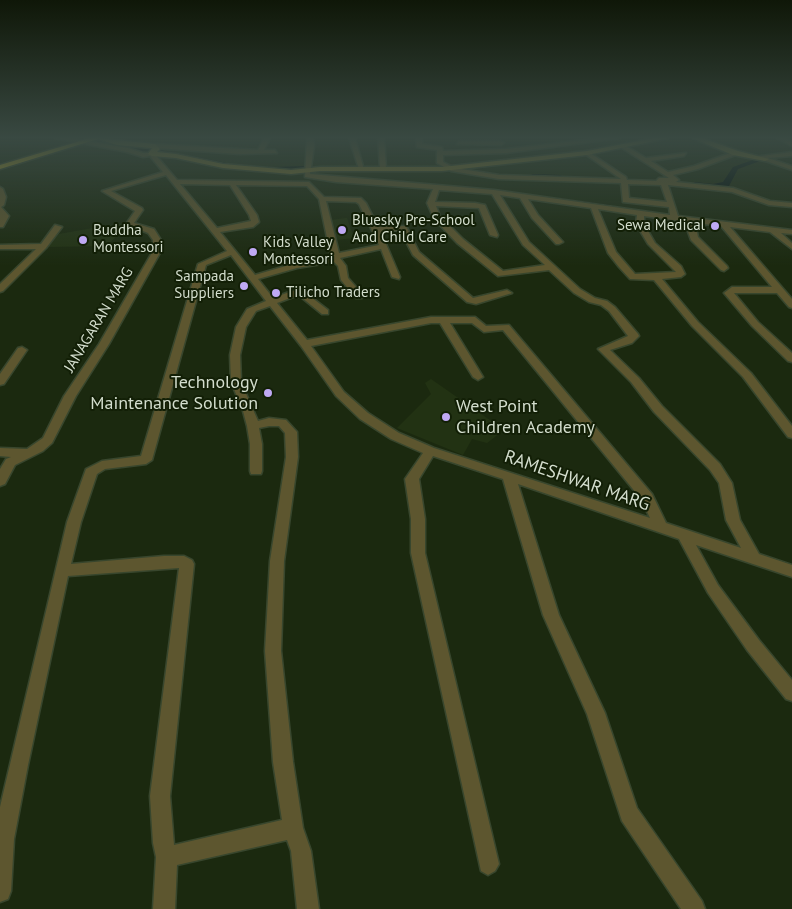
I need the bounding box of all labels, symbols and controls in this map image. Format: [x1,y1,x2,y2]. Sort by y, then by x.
place label: Bluesky Pre-School And Child Care [352,212,475,247]
place label: Sewa Medical [617,217,705,235]
marker: Sewa Medical [709,220,721,232]
place label: Buddha Montessori [93,222,163,257]
marker: Bluesky Pre-School And Child Care [336,224,348,236]
marker: Buddha Montessori [77,234,89,246]
place label: Kids Valley Montessori [263,234,333,269]
marker: Kids Valley Montessori [247,246,259,258]
street label: JANAGARAN MARG [61,264,137,376]
place label: Sampada Suppliers [174,268,234,303]
marker: Sampada Suppliers [238,280,250,292]
place label: Tilicho Traders [286,284,380,302]
marker: Tilicho Traders [270,287,282,299]
place label: Technology Maintenance Solution [90,372,258,414]
marker: Technology Maintenance Solution [262,387,274,399]
place label: West Point Children Academy [456,396,595,438]
marker: West Point Children Academy [440,411,452,423]
street label: RAMESHWAR MARG [501,446,653,516]

